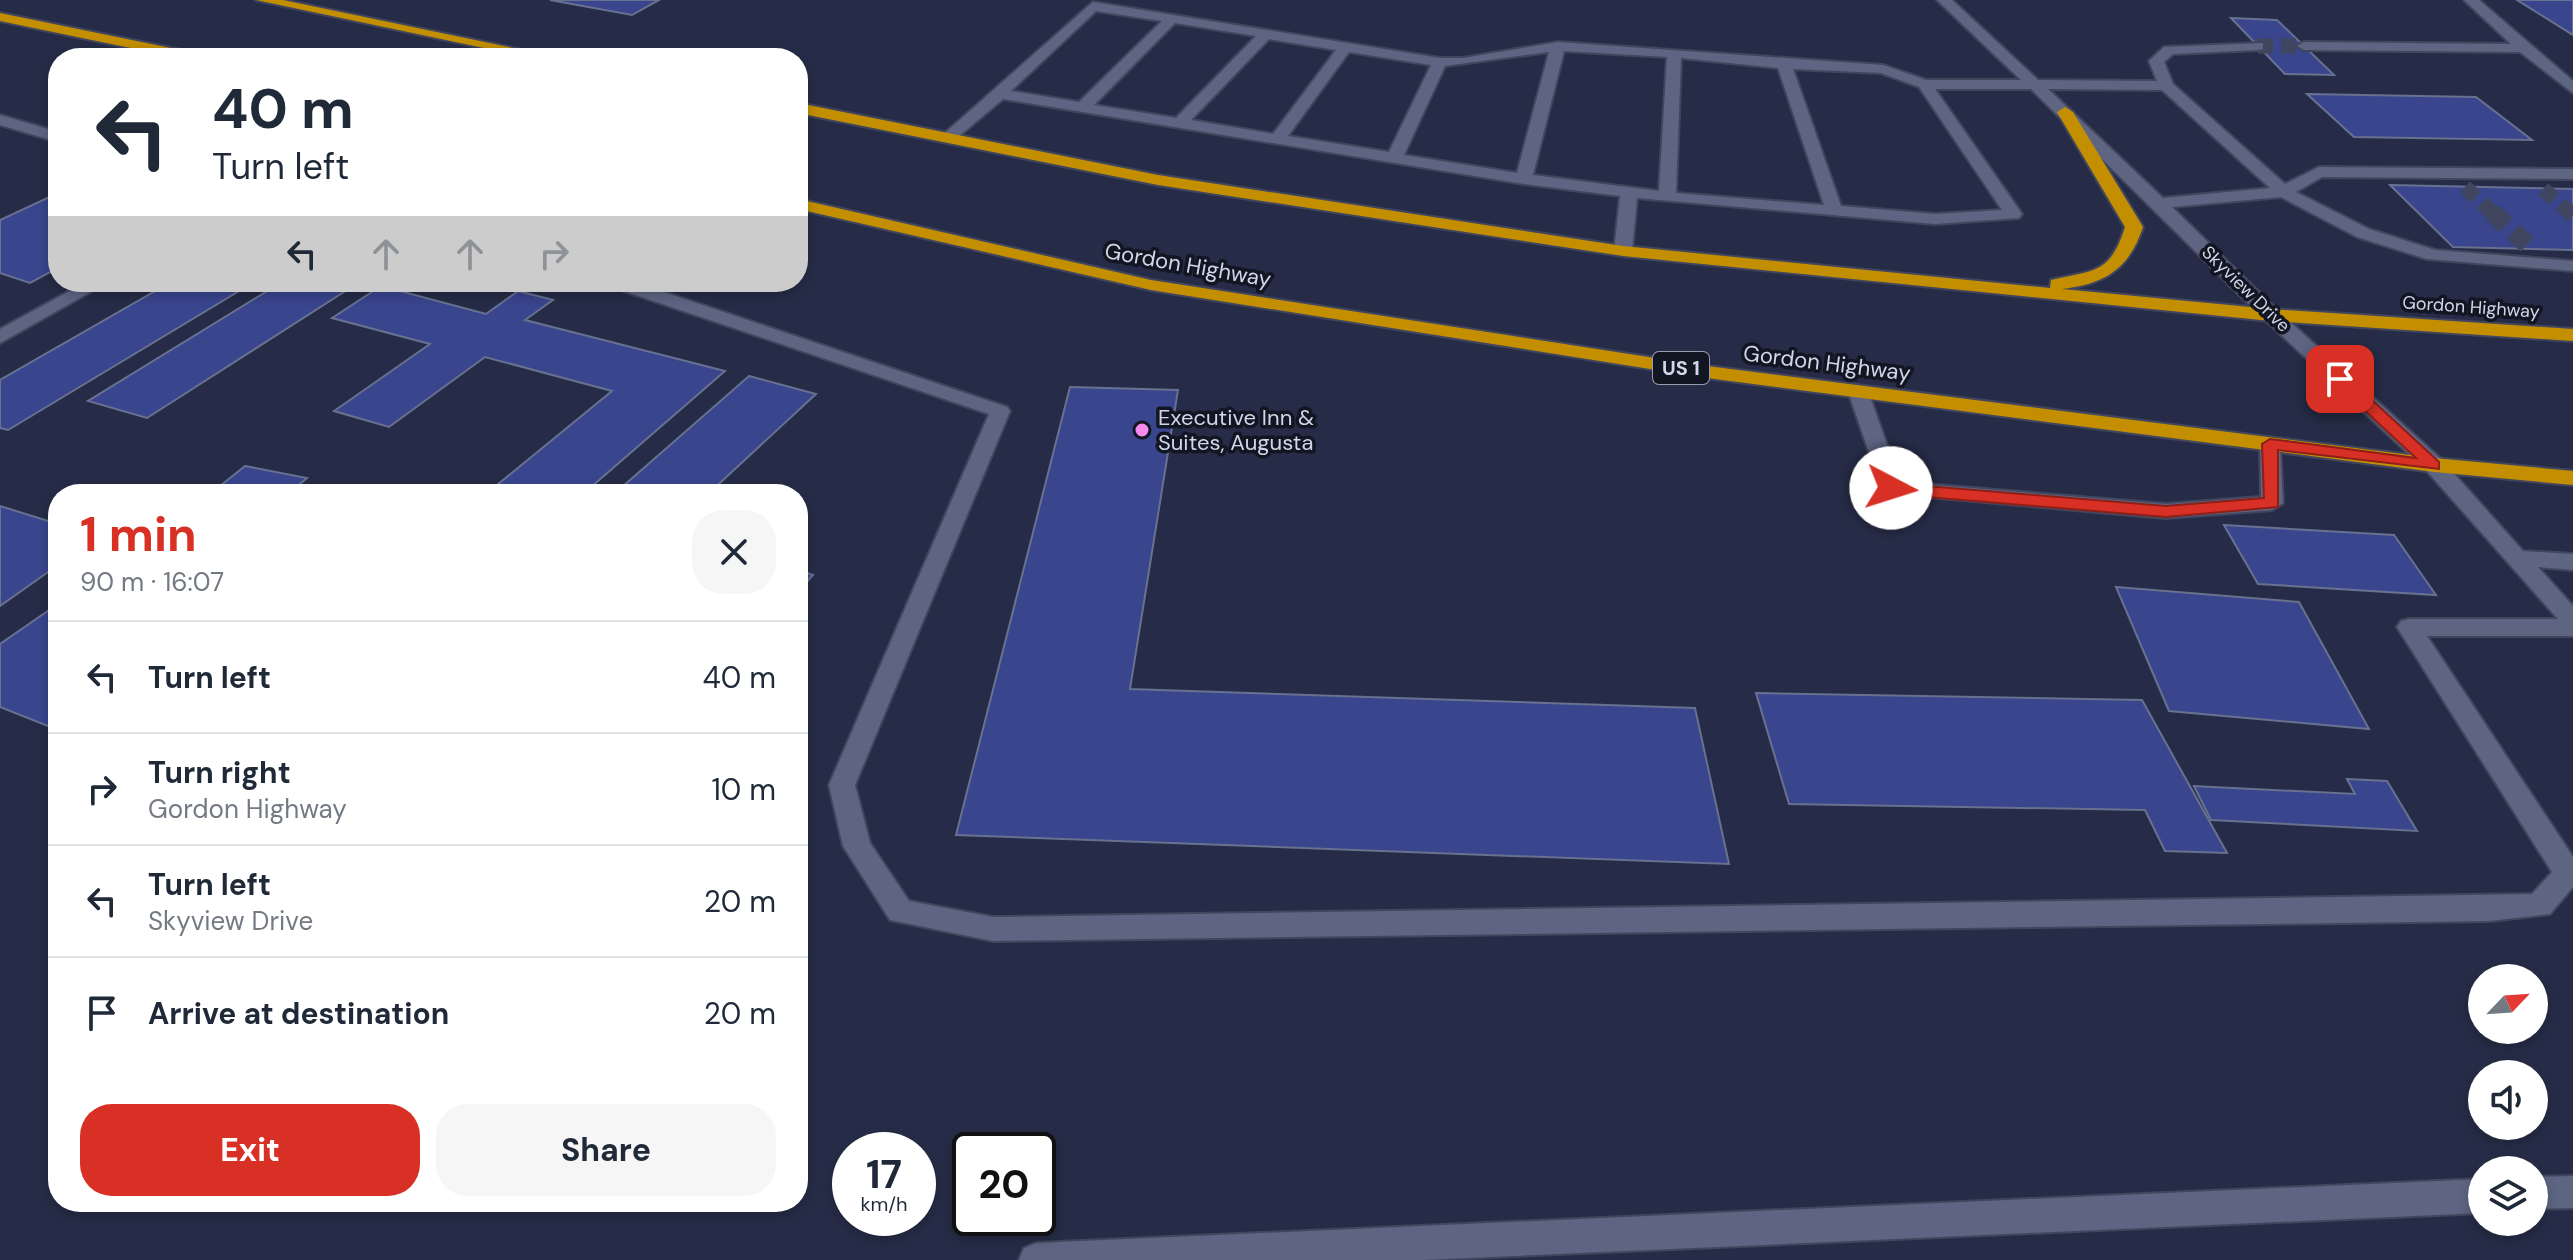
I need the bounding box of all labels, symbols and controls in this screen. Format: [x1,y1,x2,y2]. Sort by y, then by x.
text: 40 m [212,72,354,145]
icon: left [80,80,184,184]
text: Turn left [212,143,349,190]
icon: left [280,232,324,276]
icon: ahead [364,232,408,276]
icon: ahead [448,232,492,276]
icon: right [532,232,576,276]
street label: Gordon Highway [1103,236,1273,294]
street label: Skyview Drive [2197,241,2295,337]
street label: Gordon Highway [2402,290,2540,324]
street label: Gordon Highway [1742,338,1912,388]
pin [2306,345,2374,413]
road number: US 1 [1653,352,1709,384]
icon: arrive [2318,357,2362,401]
place label: Executive Inn & Suites, Augusta [1158,403,1314,457]
marker: Executive Inn & Suites, Augusta [1133,421,1151,439]
position arrow [1849,446,1933,530]
text: 1 min [80,503,197,566]
button: close [692,510,776,594]
text: 90 m · 16:07 [80,565,224,599]
icon: left [80,655,124,699]
text: Turn left [148,658,271,697]
text: 40 m [703,658,776,697]
text: Turn right [148,753,291,792]
icon: right [80,767,124,811]
text: 10 m [711,770,776,809]
text: Gordon Highway [148,792,347,826]
text: Turn left [148,865,271,904]
icon: left [80,879,124,923]
text: 20 m [704,882,776,921]
text: Skyview Drive [148,904,313,938]
north arrow [2468,964,2548,1044]
map controls [2468,964,2548,1236]
icon: arrive [80,991,124,1035]
text: Arrive at destination [148,994,449,1033]
text: 20 m [704,994,776,1033]
button: sound [2468,1060,2548,1140]
button: Exit [80,1104,420,1196]
button: Share [436,1104,776,1196]
speed limit sign: 20 [952,1132,1056,1236]
text: 17 [866,1148,902,1200]
button: layers [2468,1156,2548,1236]
text: km/h [860,1191,908,1217]

